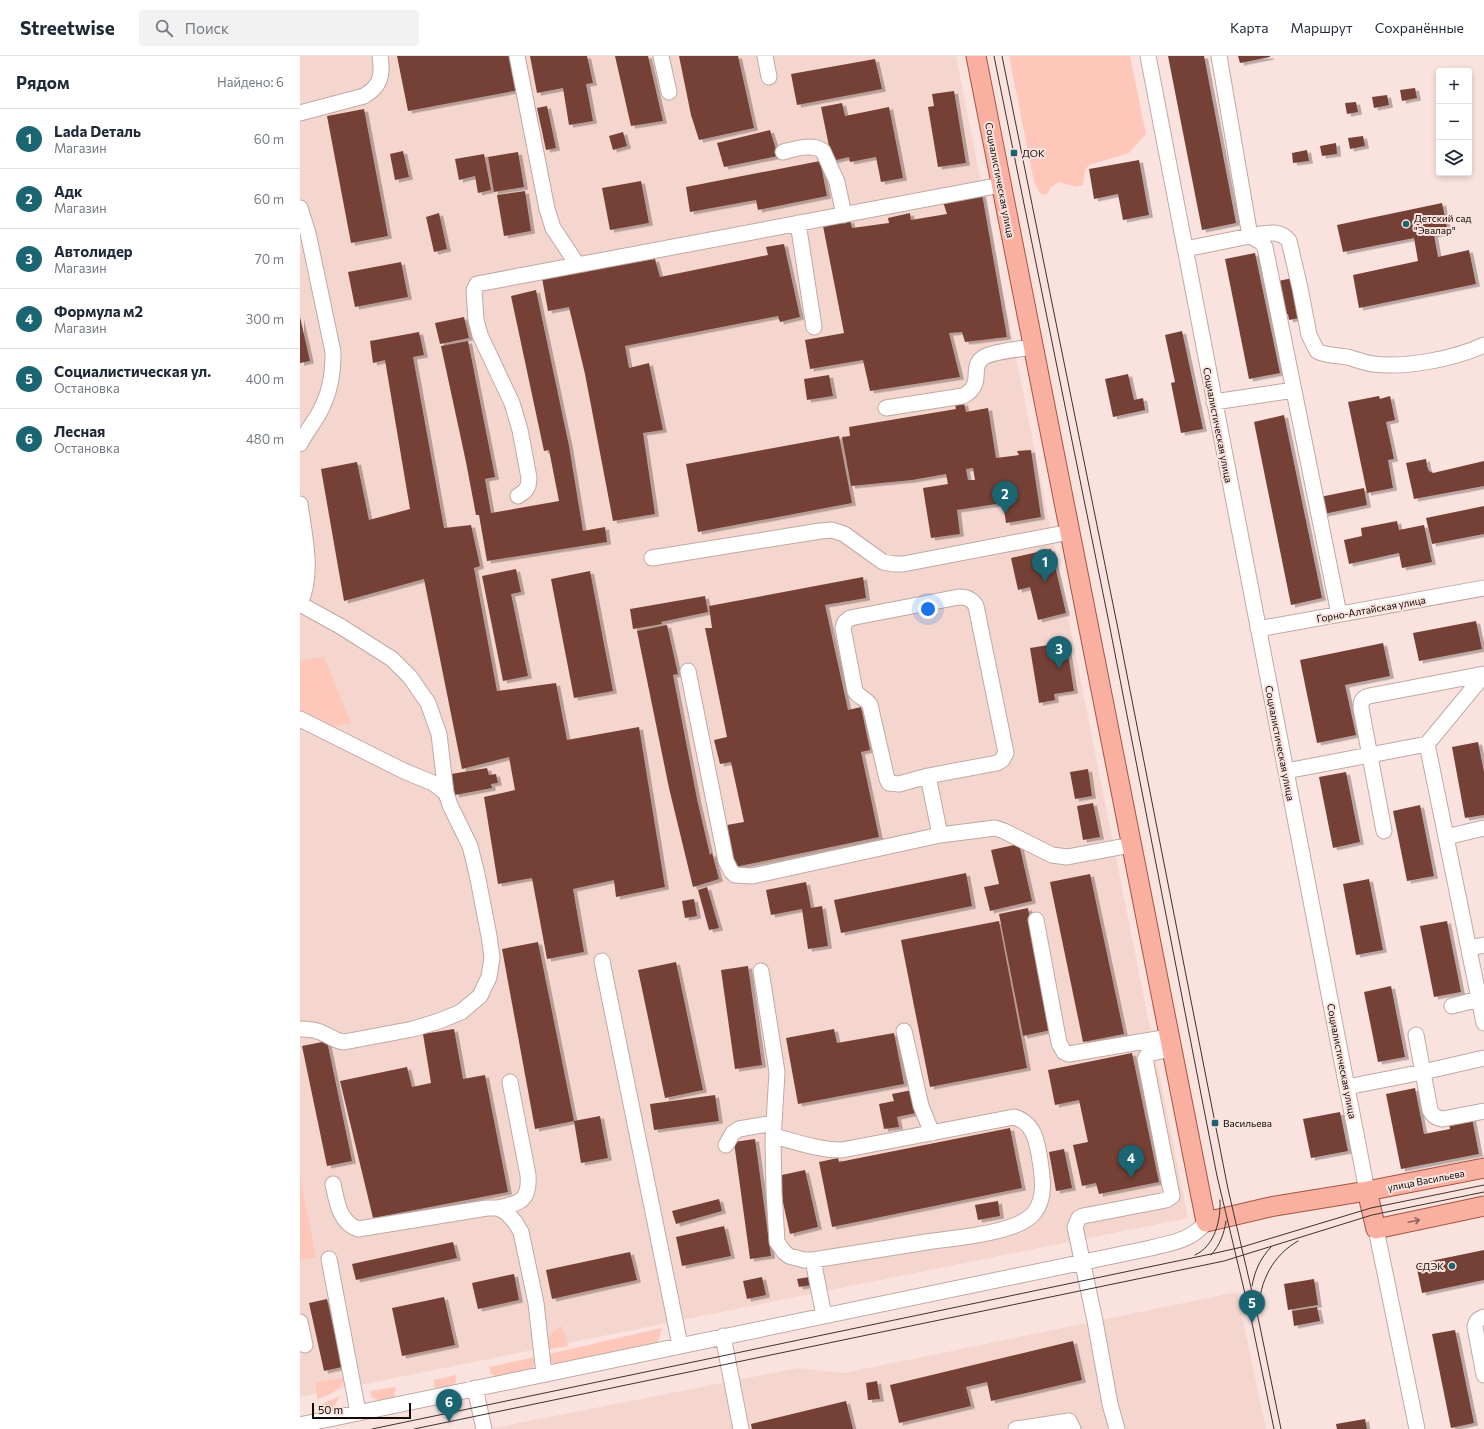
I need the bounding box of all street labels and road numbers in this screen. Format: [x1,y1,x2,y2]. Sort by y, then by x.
street label: Социалистическая улица [983,121,1017,239]
street label: Социалистическая улица [1201,366,1235,484]
street label: Горно-Алтайская улица [1315,593,1427,625]
street label: Социалистическая улица [1263,684,1297,802]
street label: Социалистическая улица [1325,1002,1359,1120]
street label: улица Васильева [1386,1167,1466,1193]

